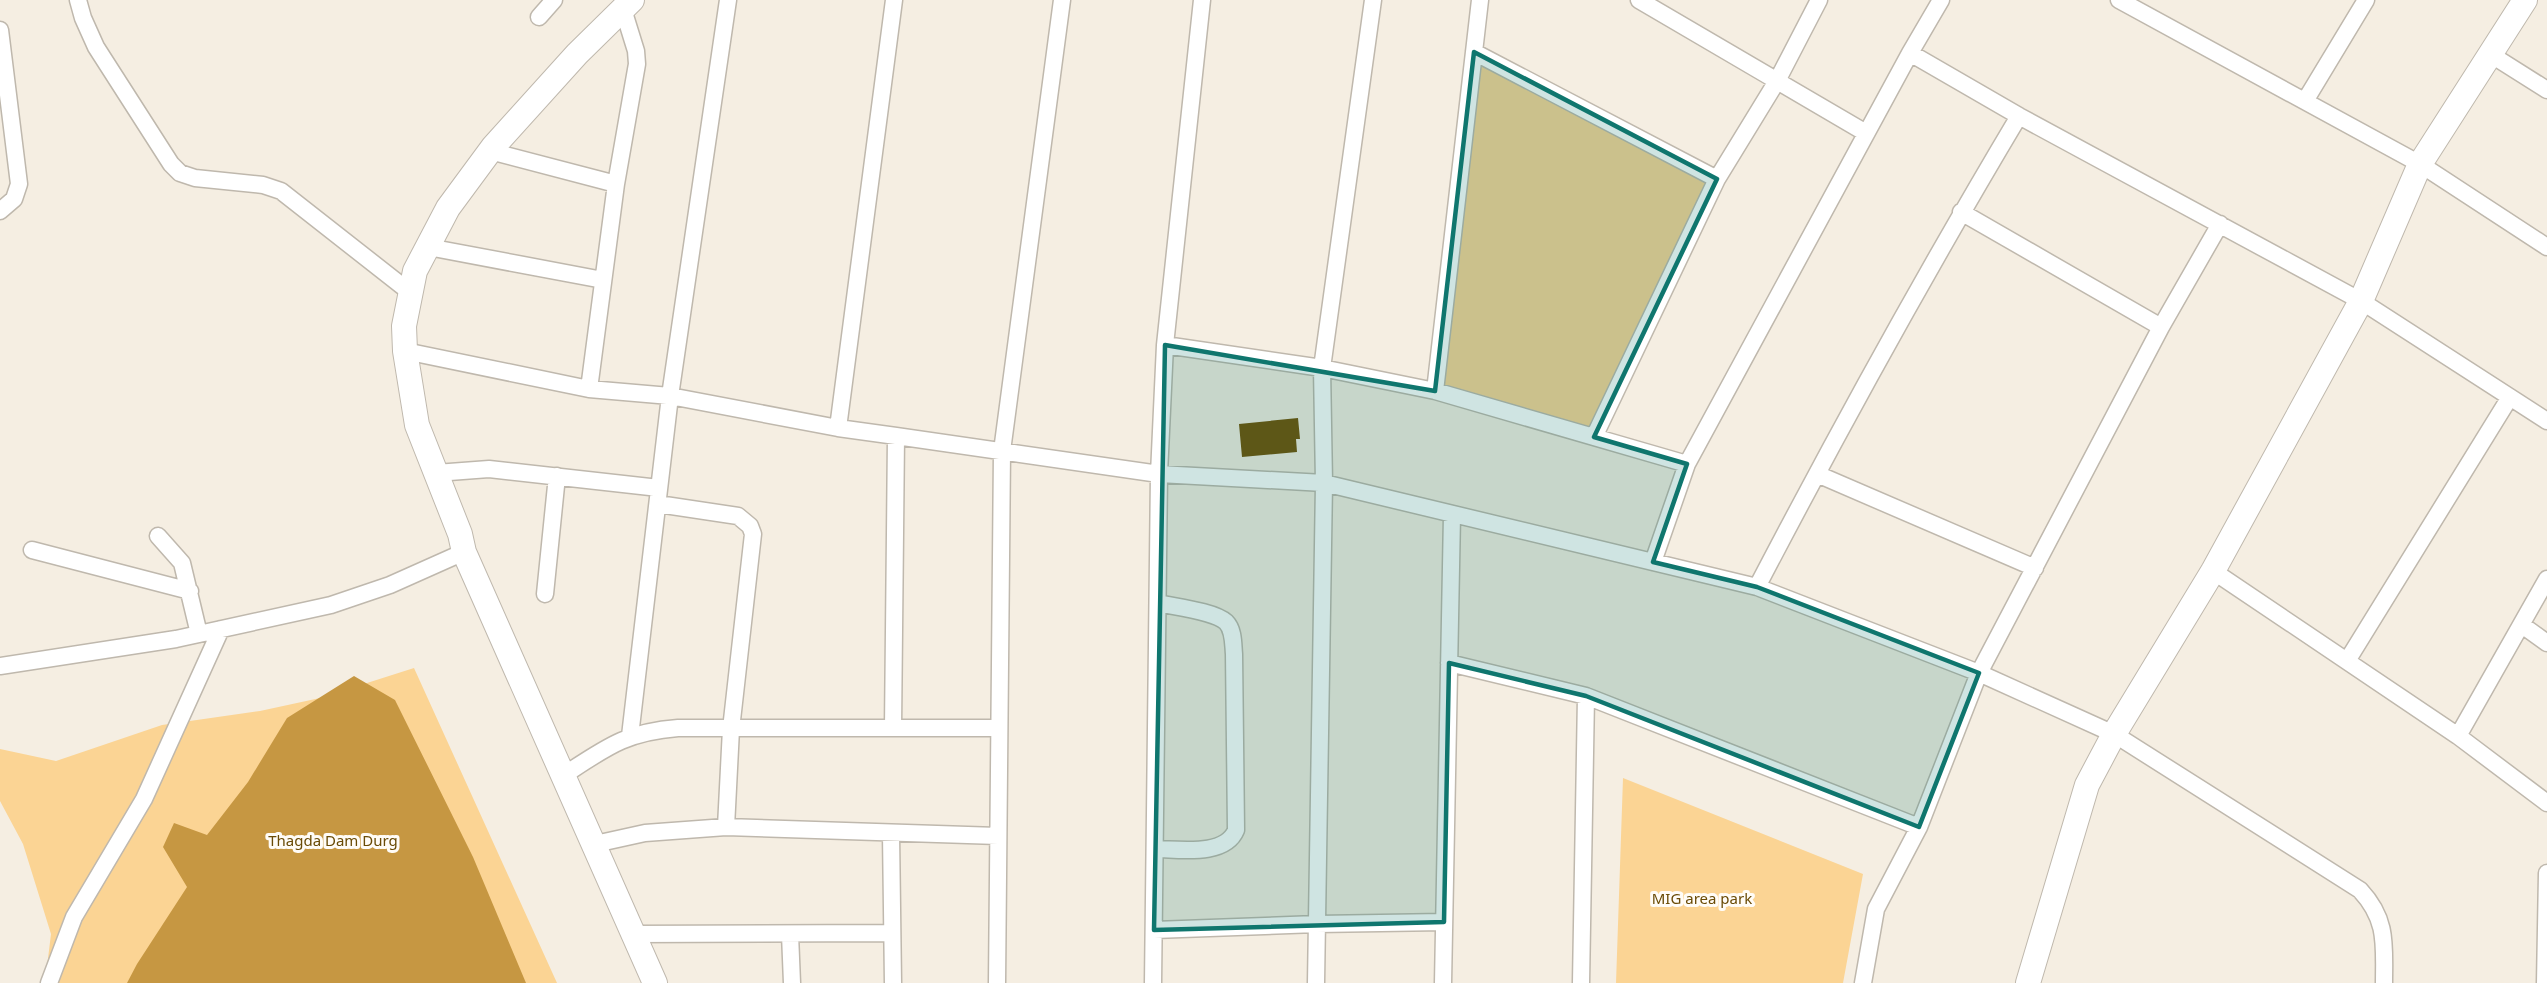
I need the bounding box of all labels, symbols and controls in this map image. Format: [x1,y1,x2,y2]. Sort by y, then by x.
park label: Thagda Dam Durg [268,830,398,850]
park label: MIG area park [1652,888,1752,908]

